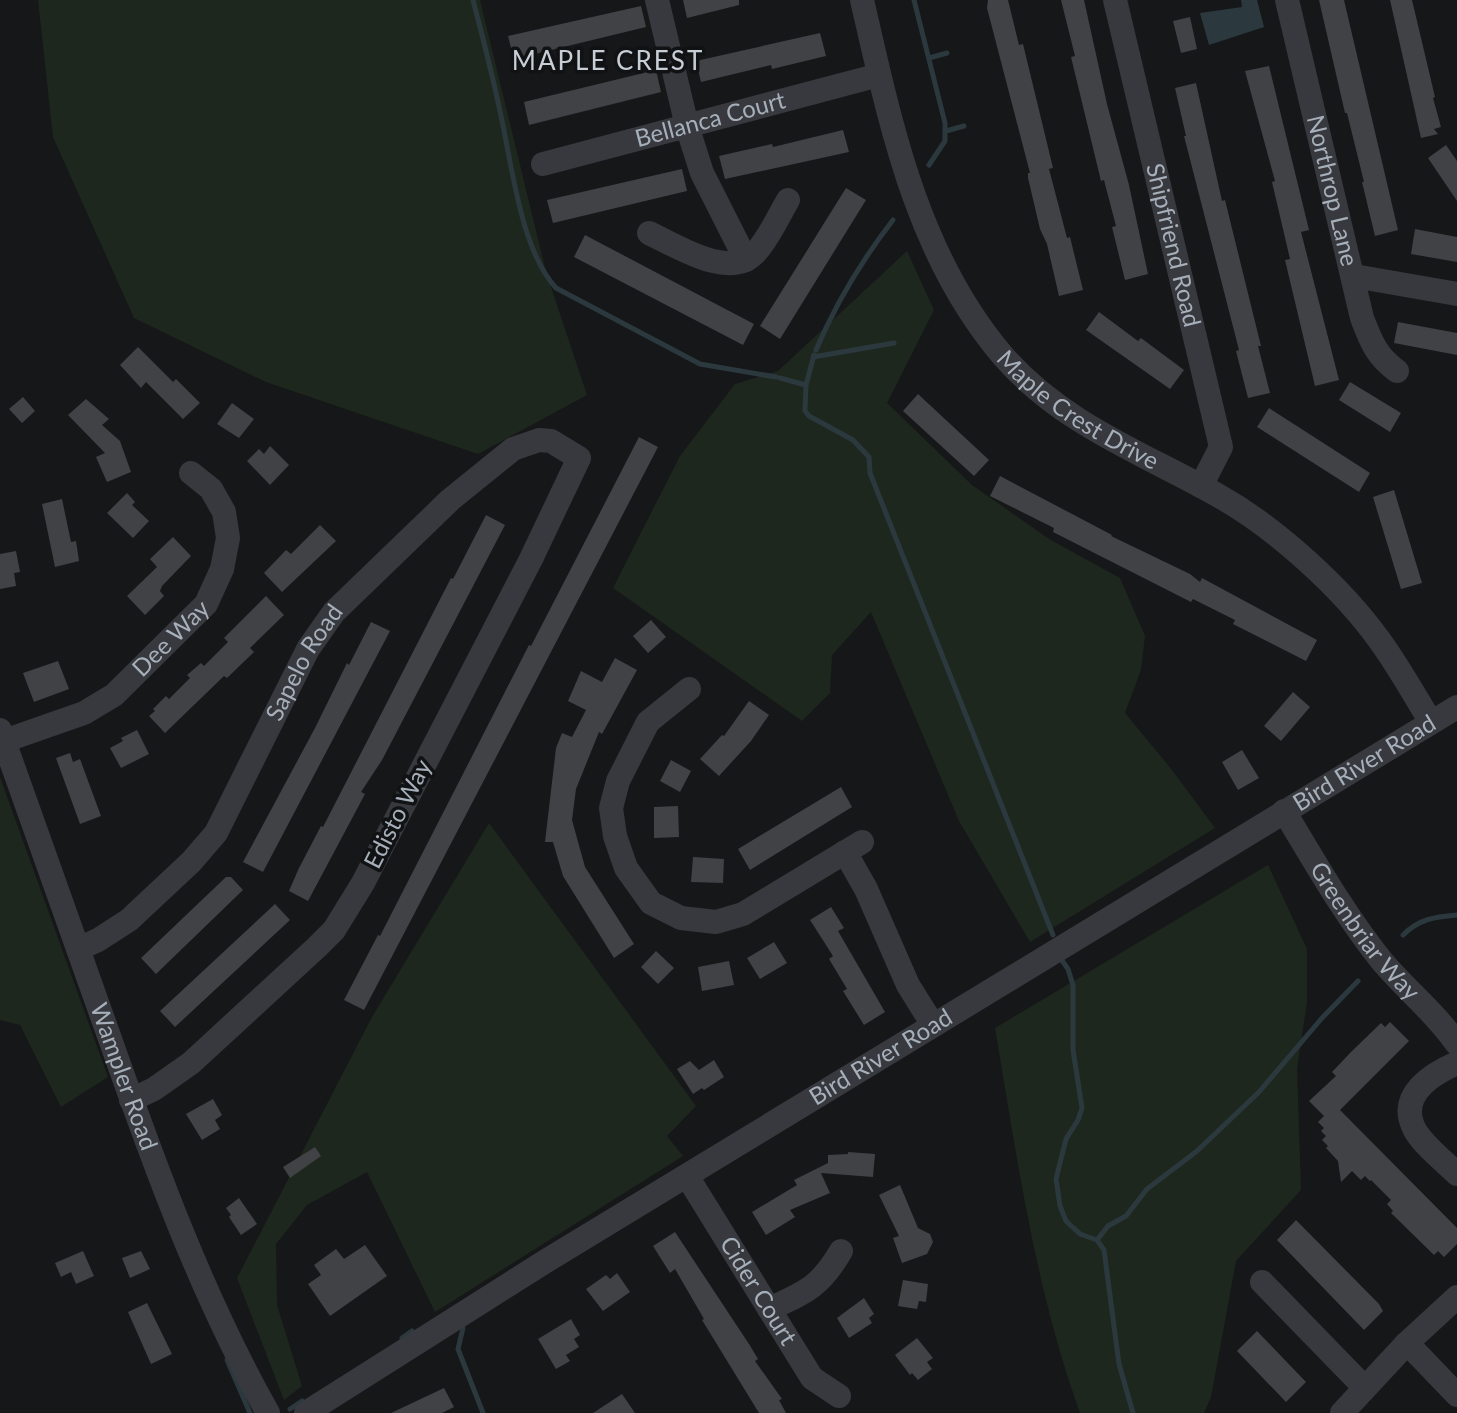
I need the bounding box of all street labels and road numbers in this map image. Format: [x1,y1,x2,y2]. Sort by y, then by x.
street label: Bellanca Court [631,84,789,152]
street label: Northrop Lane [1302,112,1365,269]
street label: Shipfriend Road [1141,160,1208,330]
street label: Maple Crest Drive [992,343,1164,475]
street label: Dee Way [125,593,215,682]
street label: Sapelo Road [259,598,348,725]
street label: Bird River Road [1287,708,1440,816]
street label: Edisto Way [357,753,437,873]
street label: Greenbriar Way [1305,856,1427,1006]
street label: Wampler Road [85,998,165,1154]
street label: Bird River Road [803,1002,957,1111]
street label: Cider Court [715,1230,804,1350]

